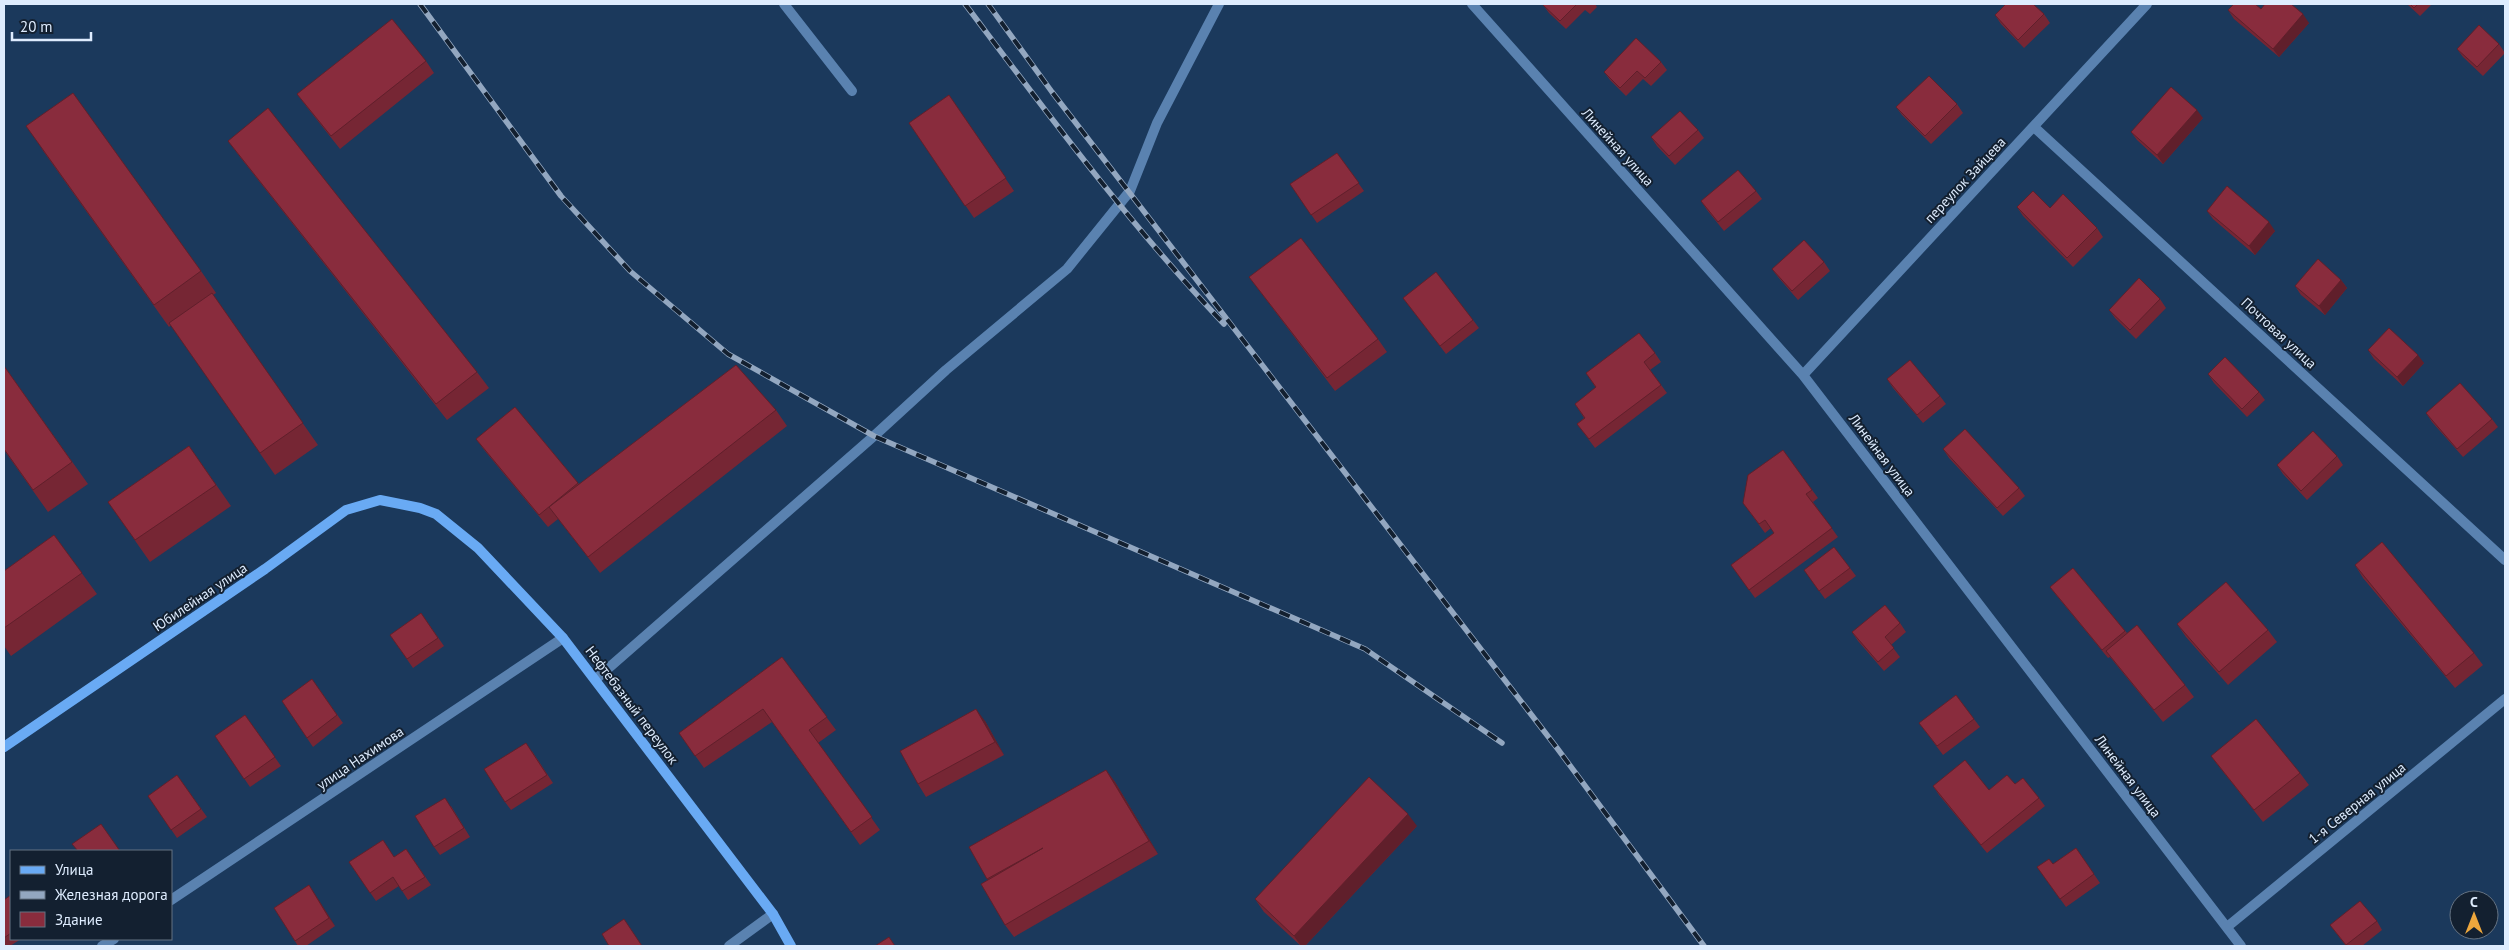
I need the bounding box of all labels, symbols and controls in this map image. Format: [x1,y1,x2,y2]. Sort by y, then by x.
scale bar [12,10,91,42]
text: 20 m [20,17,53,36]
street label: Линейная улица [1577,103,1658,190]
street label: переулок Зайцева [1920,133,2010,227]
street label: Почтовая улица [2238,294,2320,372]
street label: Линейная улица [1844,409,1919,500]
street label: Юбилейная улица [149,559,251,635]
street label: Нефтебазный переулок [582,642,683,768]
street label: улица Нахимова [313,722,407,794]
street label: Линейная улица [2090,730,2165,821]
street label: 1-я Северная улица [2305,758,2409,848]
legend [10,850,172,940]
text: Улица [55,860,93,879]
text: Железная дорога [54,885,168,904]
north arrow [2449,890,2499,940]
text: С [2470,893,2478,911]
text: Здание [55,910,103,929]

